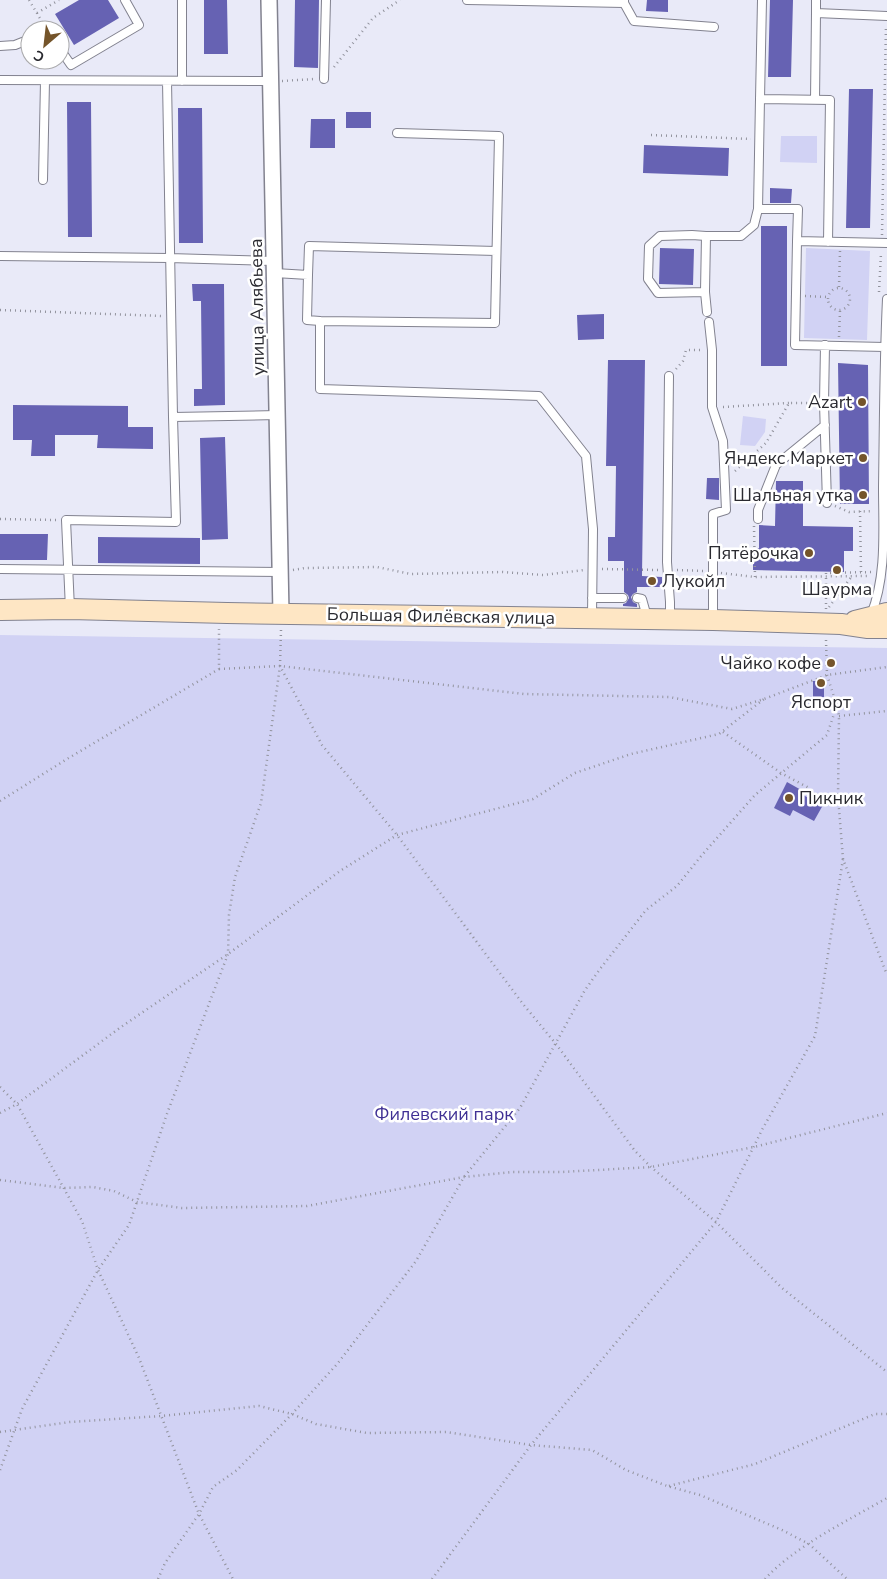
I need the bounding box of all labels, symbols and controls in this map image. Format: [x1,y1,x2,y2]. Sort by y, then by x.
north arrow [20,20,70,70]
text: С [30,45,48,67]
street label: улица Алябьева [244,238,270,376]
place label: Azart [808,390,853,414]
marker: Azart [856,396,868,408]
place label: Яндекс Маркет [724,446,853,470]
marker: Яндекс Маркет [857,452,869,464]
place label: Шальная утка [733,483,853,507]
marker: Шальная утка [857,489,869,501]
place label: Пятёрочка [708,541,799,565]
marker: Пятёрочка [803,547,815,559]
marker: Шаурма [831,564,843,576]
place label: Лукойл [662,569,725,593]
marker: Лукойл [646,575,658,587]
place label: Шаурма [802,577,872,601]
street label: Большая Филёвская улица [327,602,555,630]
place label: Чайко кофе [721,651,821,675]
marker: Чайко кофе [825,657,837,669]
marker: Яспорт [815,677,827,689]
place label: Яспорт [791,690,851,714]
place label: Пикник [799,786,864,810]
marker: Пикник [783,792,795,804]
park label: Филевский парк [374,1102,514,1126]

